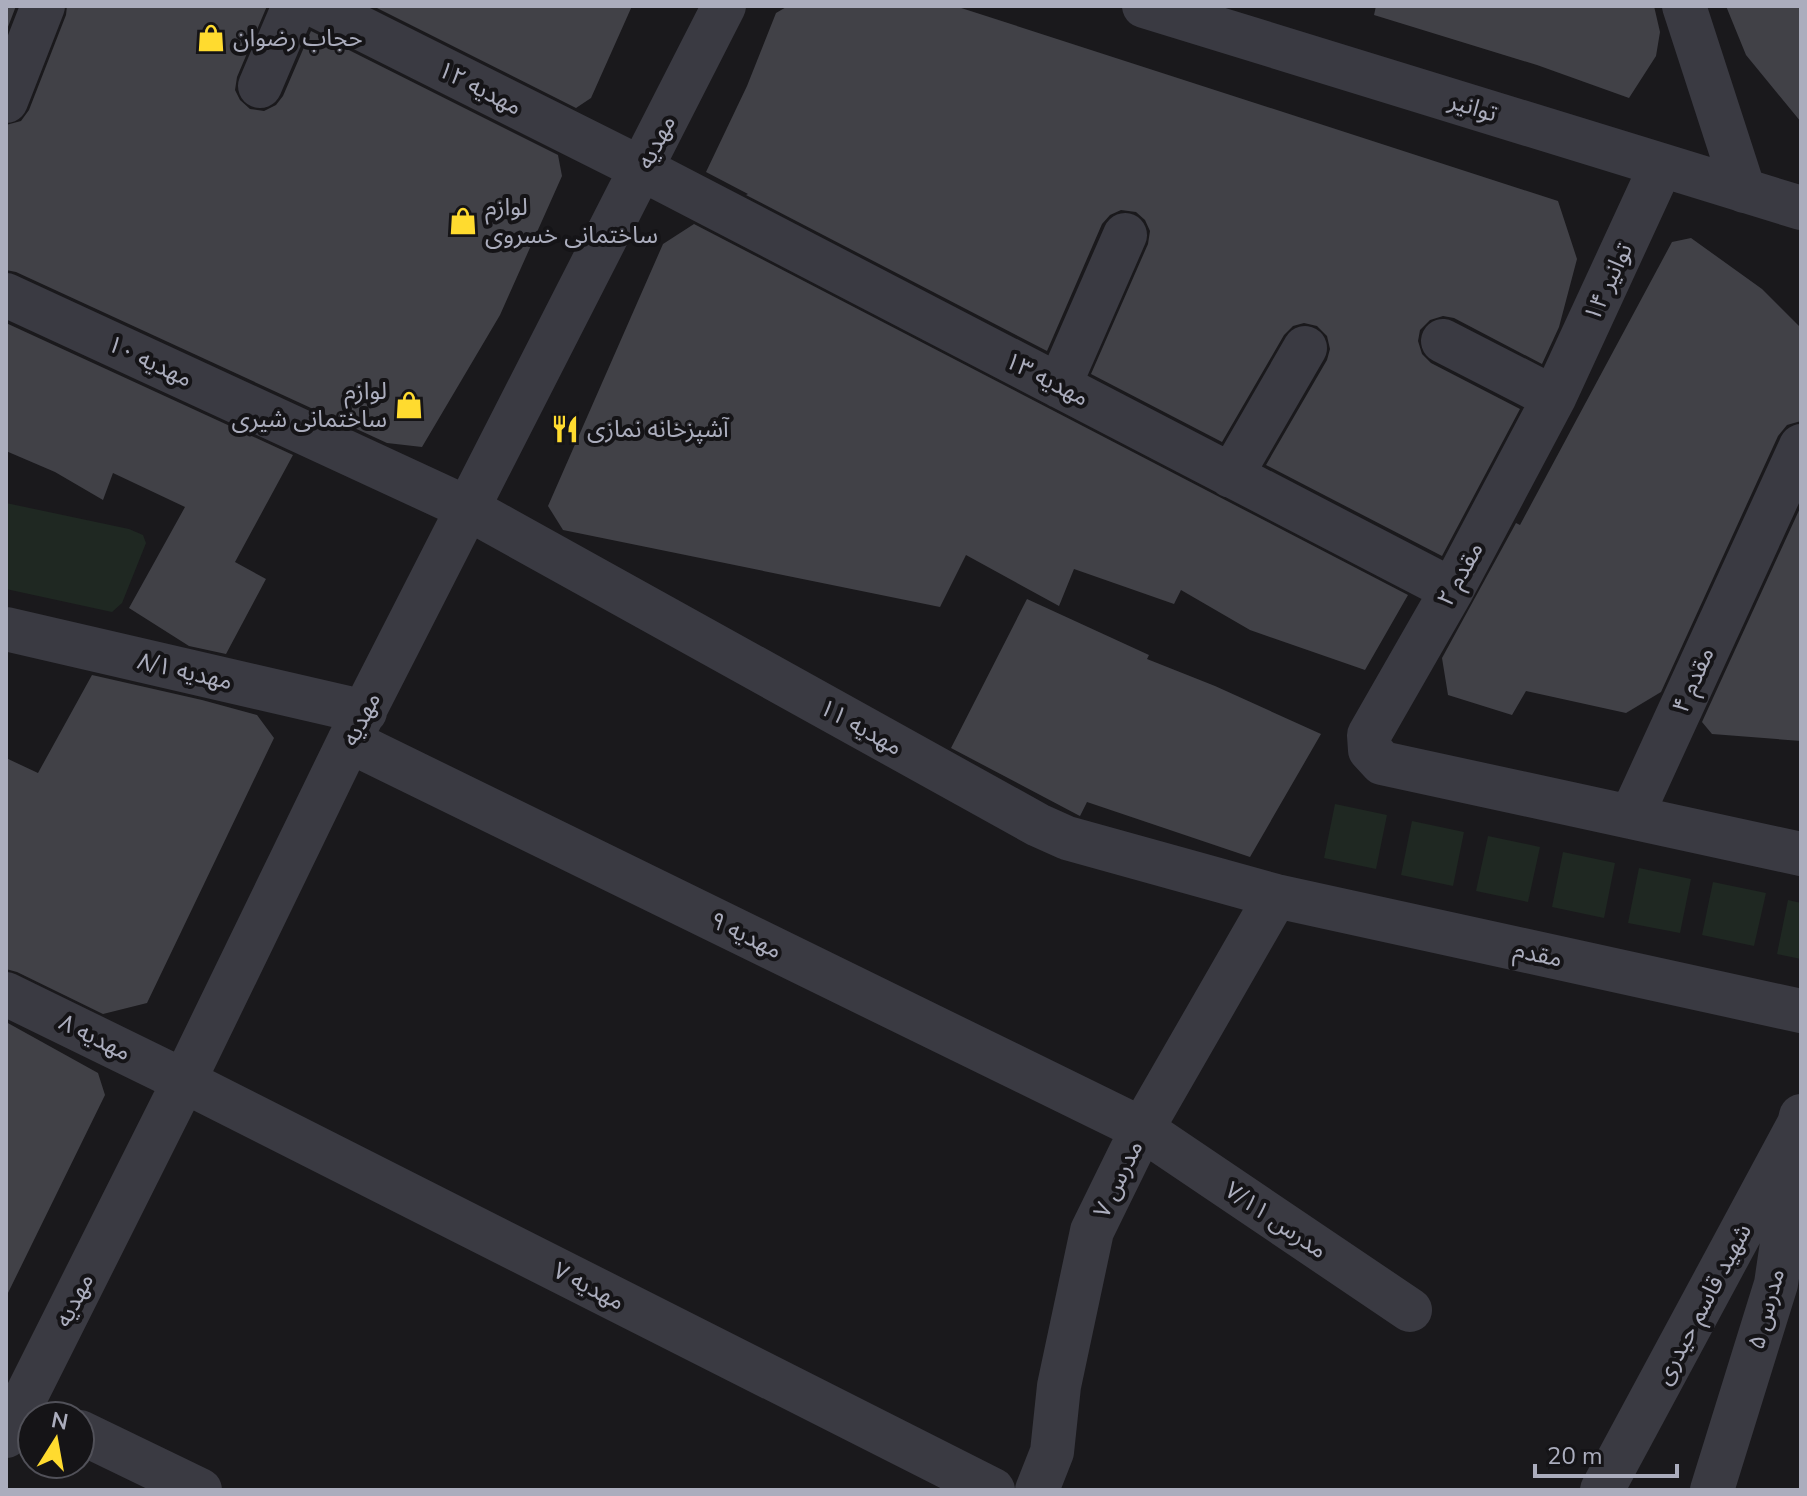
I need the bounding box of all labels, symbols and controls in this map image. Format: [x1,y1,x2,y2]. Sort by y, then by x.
place label: حجاب رضوان [233,22,363,54]
shop icon: حجاب رضوان [196,23,226,53]
street label: مهدیه ۱۲ [433,53,527,123]
street label: توانیر [1444,84,1501,129]
street label: مهدیه [629,110,683,174]
place label: لوازم ساختمانی خسروی [485,191,658,251]
shop icon: لوازم ساختمانی خسروی [448,206,478,236]
street label: توانیر ۱۴ [1576,238,1640,326]
street label: مهدیه ۱۰ [102,327,198,395]
street label: مهدیه ۱۳ [1000,344,1094,414]
place label: لوازم ساختمانی شیری [231,375,387,435]
shop icon: لوازم ساختمانی شیری [394,390,424,420]
place label: آشپزخانه نمازی [587,413,730,445]
restaurant icon: آشپزخانه نمازی [550,414,580,444]
street label: مقدم ۲ [1429,536,1492,613]
street label: مقدم ۴ [1664,642,1723,719]
street label: مهدیه ۸/۱ [134,645,236,697]
street label: مهدیه [334,687,388,751]
street label: مهدیه ۱۱ [814,691,908,763]
street label: مهدیه ۹ [705,904,787,966]
street label: مقدم [1510,933,1565,977]
street label: مهدیه ۸ [54,1006,136,1068]
street label: مدرس ۷ [1086,1135,1150,1223]
street label: مدرس ۷/۱۱ [1219,1174,1333,1266]
street label: شهید قاسم حیدری [1647,1218,1760,1391]
street label: مهدیه ۷ [548,1254,630,1318]
street label: مدرس ۵ [1740,1265,1792,1353]
street label: مهدیه [47,1268,101,1332]
north arrow [16,1400,96,1480]
text: N [49,1405,71,1438]
scale bar [1535,1428,1677,1478]
text: 20 m [1547,1440,1603,1472]

